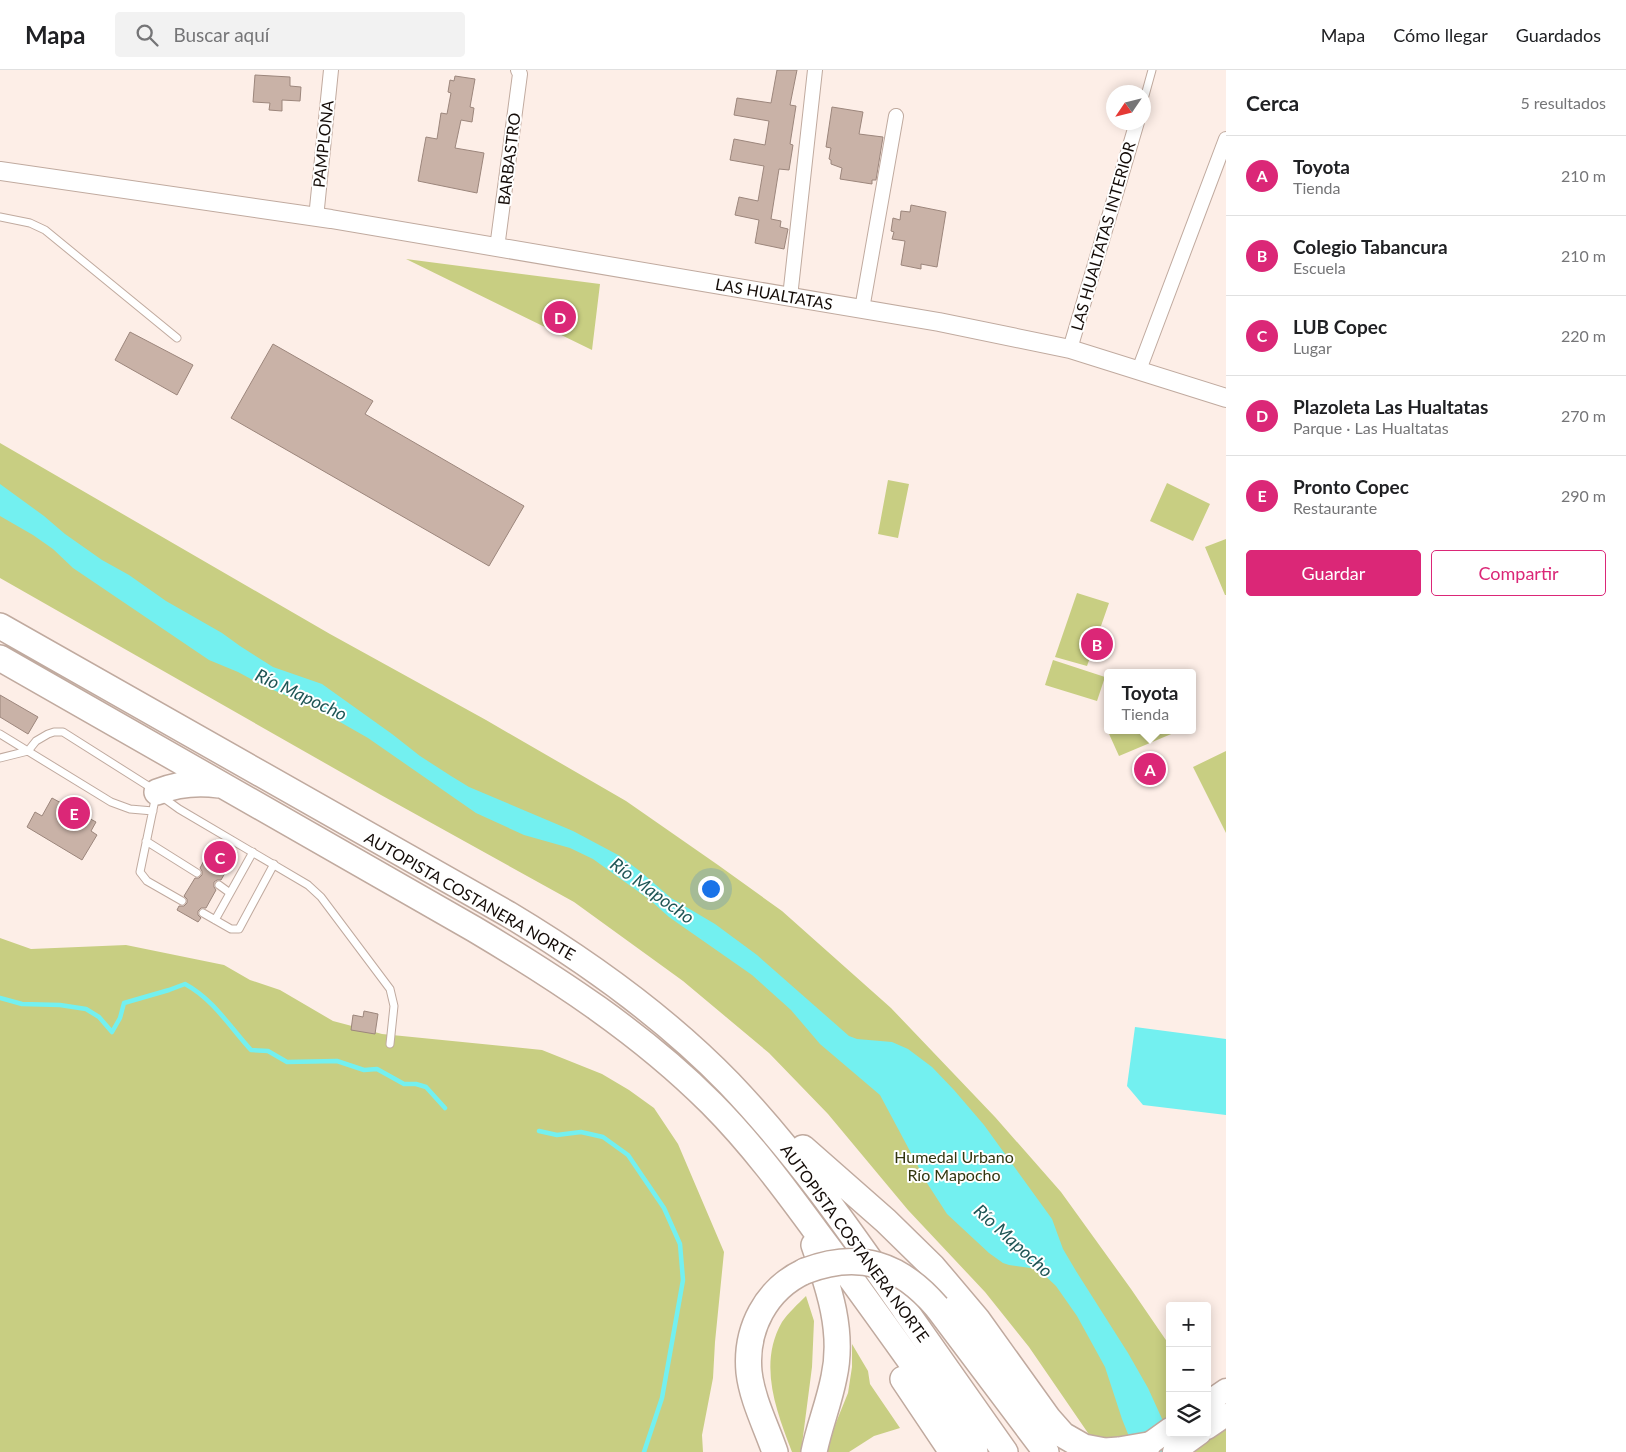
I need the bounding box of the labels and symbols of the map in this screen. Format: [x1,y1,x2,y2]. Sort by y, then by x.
north arrow [1106,85,1151,130]
street label: PAMPLONA [308,99,337,189]
street label: BARBASTRO [493,111,524,206]
street label: LAS HUALTATAS INTERIOR [1066,139,1139,333]
street label: LAS HUALTATAS [714,274,834,313]
pin: D [544,298,576,336]
pin: B [1081,625,1113,663]
water label: Río Mapocho [252,663,351,725]
pin: A [1134,750,1166,788]
pin: E [58,794,90,832]
street label: AUTOPISTA COSTANERA NORTE [362,827,579,964]
pin: C [204,838,236,876]
water label: Río Mapocho [606,852,699,928]
your location [698,876,724,902]
street label: AUTOPISTA COSTANERA NORTE [777,1140,934,1345]
park label: Humedal Urbano Río Mapocho [894,1147,1014,1184]
water label: Río Mapocho [970,1199,1058,1281]

